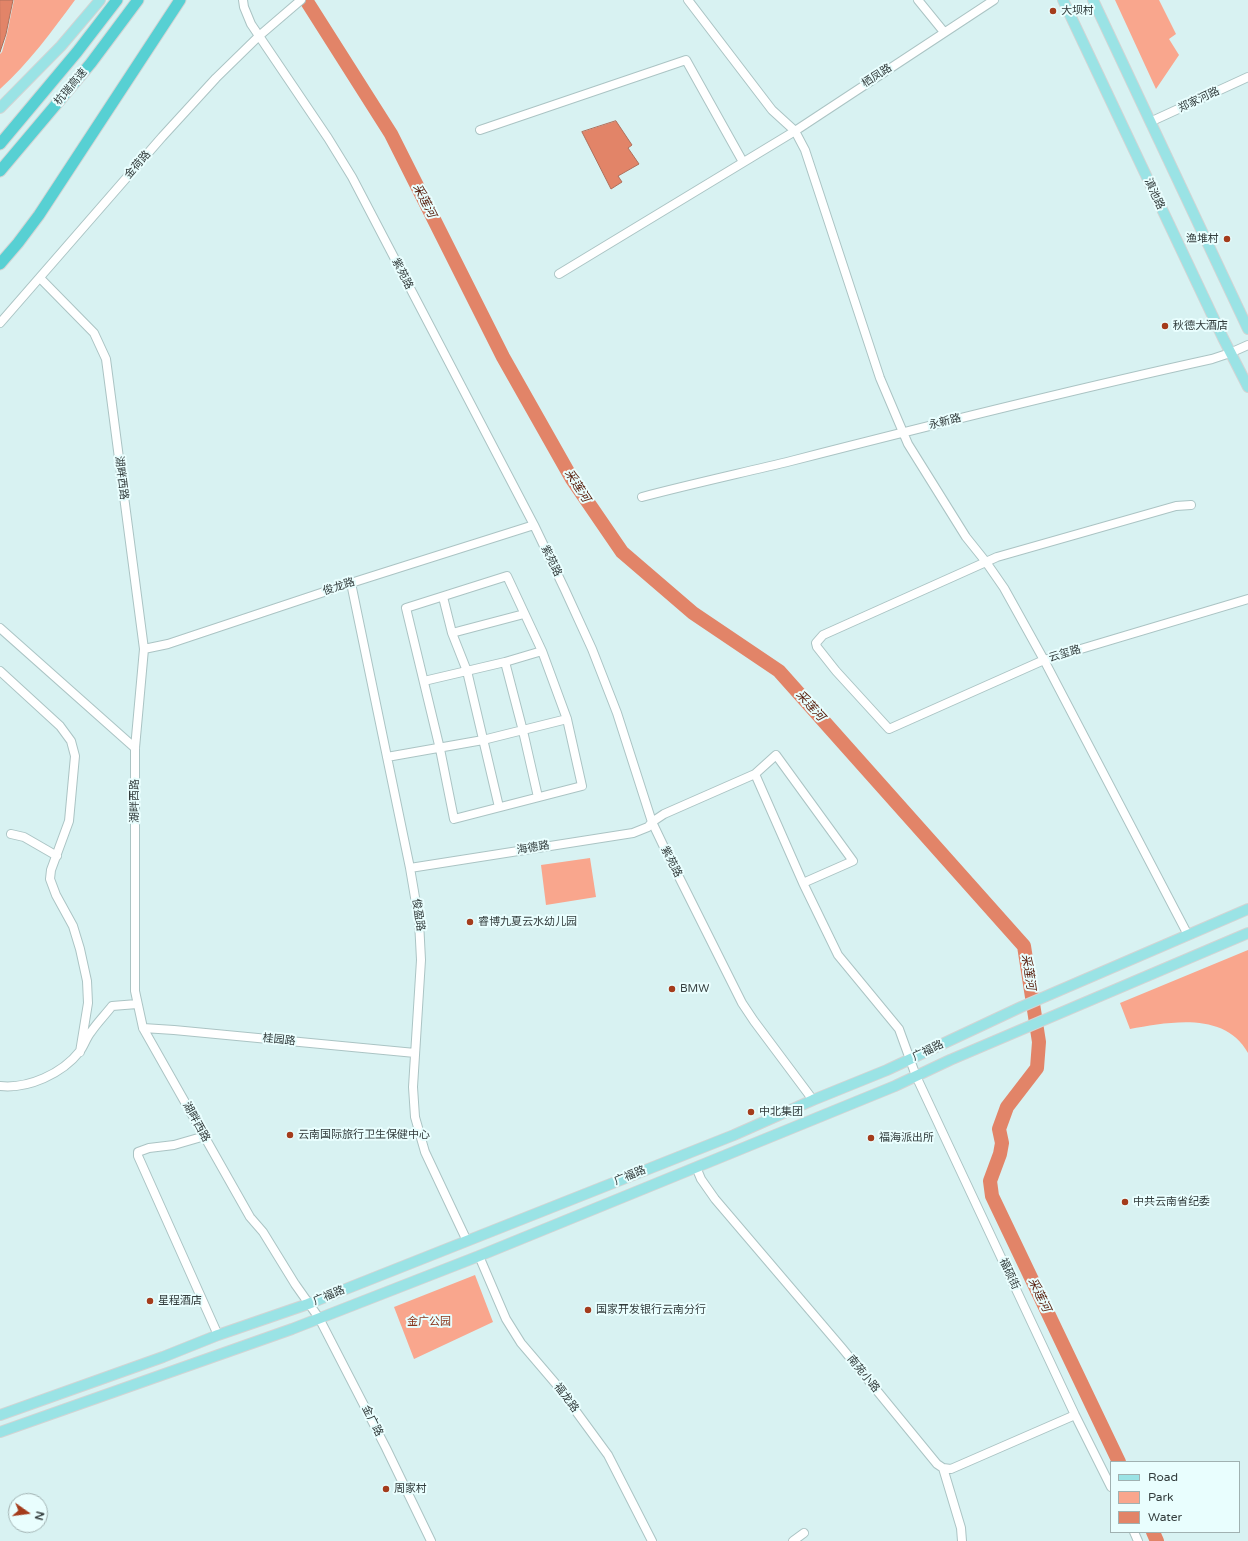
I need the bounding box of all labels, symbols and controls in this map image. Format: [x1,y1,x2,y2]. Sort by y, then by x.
place label: 大坝村 [1061,4,1094,18]
marker: 大坝村 [1048,6,1058,16]
street label: 栖凤路 [860,61,894,91]
street label: 杭瑞高速 [52,66,90,108]
street label: 郑家河路 [1176,85,1222,115]
street label: 金荷路 [122,148,154,182]
street label: 滇池路 [1141,176,1167,212]
water label: 采莲河 [409,182,439,220]
place label: 渔堆村 [1186,232,1219,246]
marker: 渔堆村 [1222,234,1232,244]
street label: 紫苑路 [389,256,415,292]
place label: 秋德大酒店 [1173,319,1228,333]
marker: 秋德大酒店 [1160,321,1170,331]
street label: 永新路 [927,412,963,432]
street label: 湖畔西路 [112,455,130,501]
water label: 采莲河 [561,467,593,505]
street label: 紫苑路 [538,543,564,579]
street label: 俊龙路 [321,576,357,598]
street label: 云玺路 [1047,643,1083,665]
water label: 采莲河 [793,688,827,724]
street label: 湖畔西路 [128,779,142,823]
street label: 海德路 [516,839,550,857]
street label: 紫苑路 [658,844,684,880]
street label: 俊盈路 [409,898,427,932]
place label: 睿博九夏云水幼儿园 [478,915,577,929]
marker: 睿博九夏云水幼儿园 [465,917,475,927]
water label: 采莲河 [1018,953,1038,991]
place label: BMW [680,982,709,996]
marker: BMW [667,984,677,994]
street label: 桂园路 [262,1032,296,1048]
street label: 广福路 [910,1038,946,1064]
street label: 湖畔西路 [180,1100,212,1144]
place label: 中北集团 [759,1105,803,1119]
marker: 中北集团 [746,1107,756,1117]
place label: 云南国际旅行卫生保健中心 [298,1128,430,1142]
marker: 云南国际旅行卫生保健中心 [285,1130,295,1140]
place label: 福海派出所 [879,1131,934,1145]
marker: 福海派出所 [866,1133,876,1143]
street label: 广福路 [612,1164,648,1188]
place label: 中共云南省纪委 [1133,1195,1210,1209]
marker: 中共云南省纪委 [1120,1197,1130,1207]
street label: 福硕街 [996,1256,1022,1292]
water label: 采莲河 [1025,1276,1053,1314]
street label: 广福路 [311,1284,347,1308]
place label: 星程酒店 [158,1294,202,1308]
marker: 星程酒店 [145,1296,155,1306]
place label: 国家开发银行云南分行 [596,1303,706,1317]
marker: 国家开发银行云南分行 [583,1305,593,1315]
park label: 金广公园 [407,1315,451,1329]
street label: 南苑小路 [844,1353,882,1395]
street label: 福龙路 [551,1381,581,1415]
street label: 金广路 [359,1403,385,1439]
legend [1110,1461,1240,1533]
text: Road [1148,1470,1178,1484]
place label: 周家村 [394,1482,427,1496]
marker: 周家村 [381,1484,391,1494]
text: Park [1148,1490,1174,1504]
north arrow [8,1493,48,1533]
text: N [32,1510,47,1522]
text: Water [1148,1510,1182,1524]

